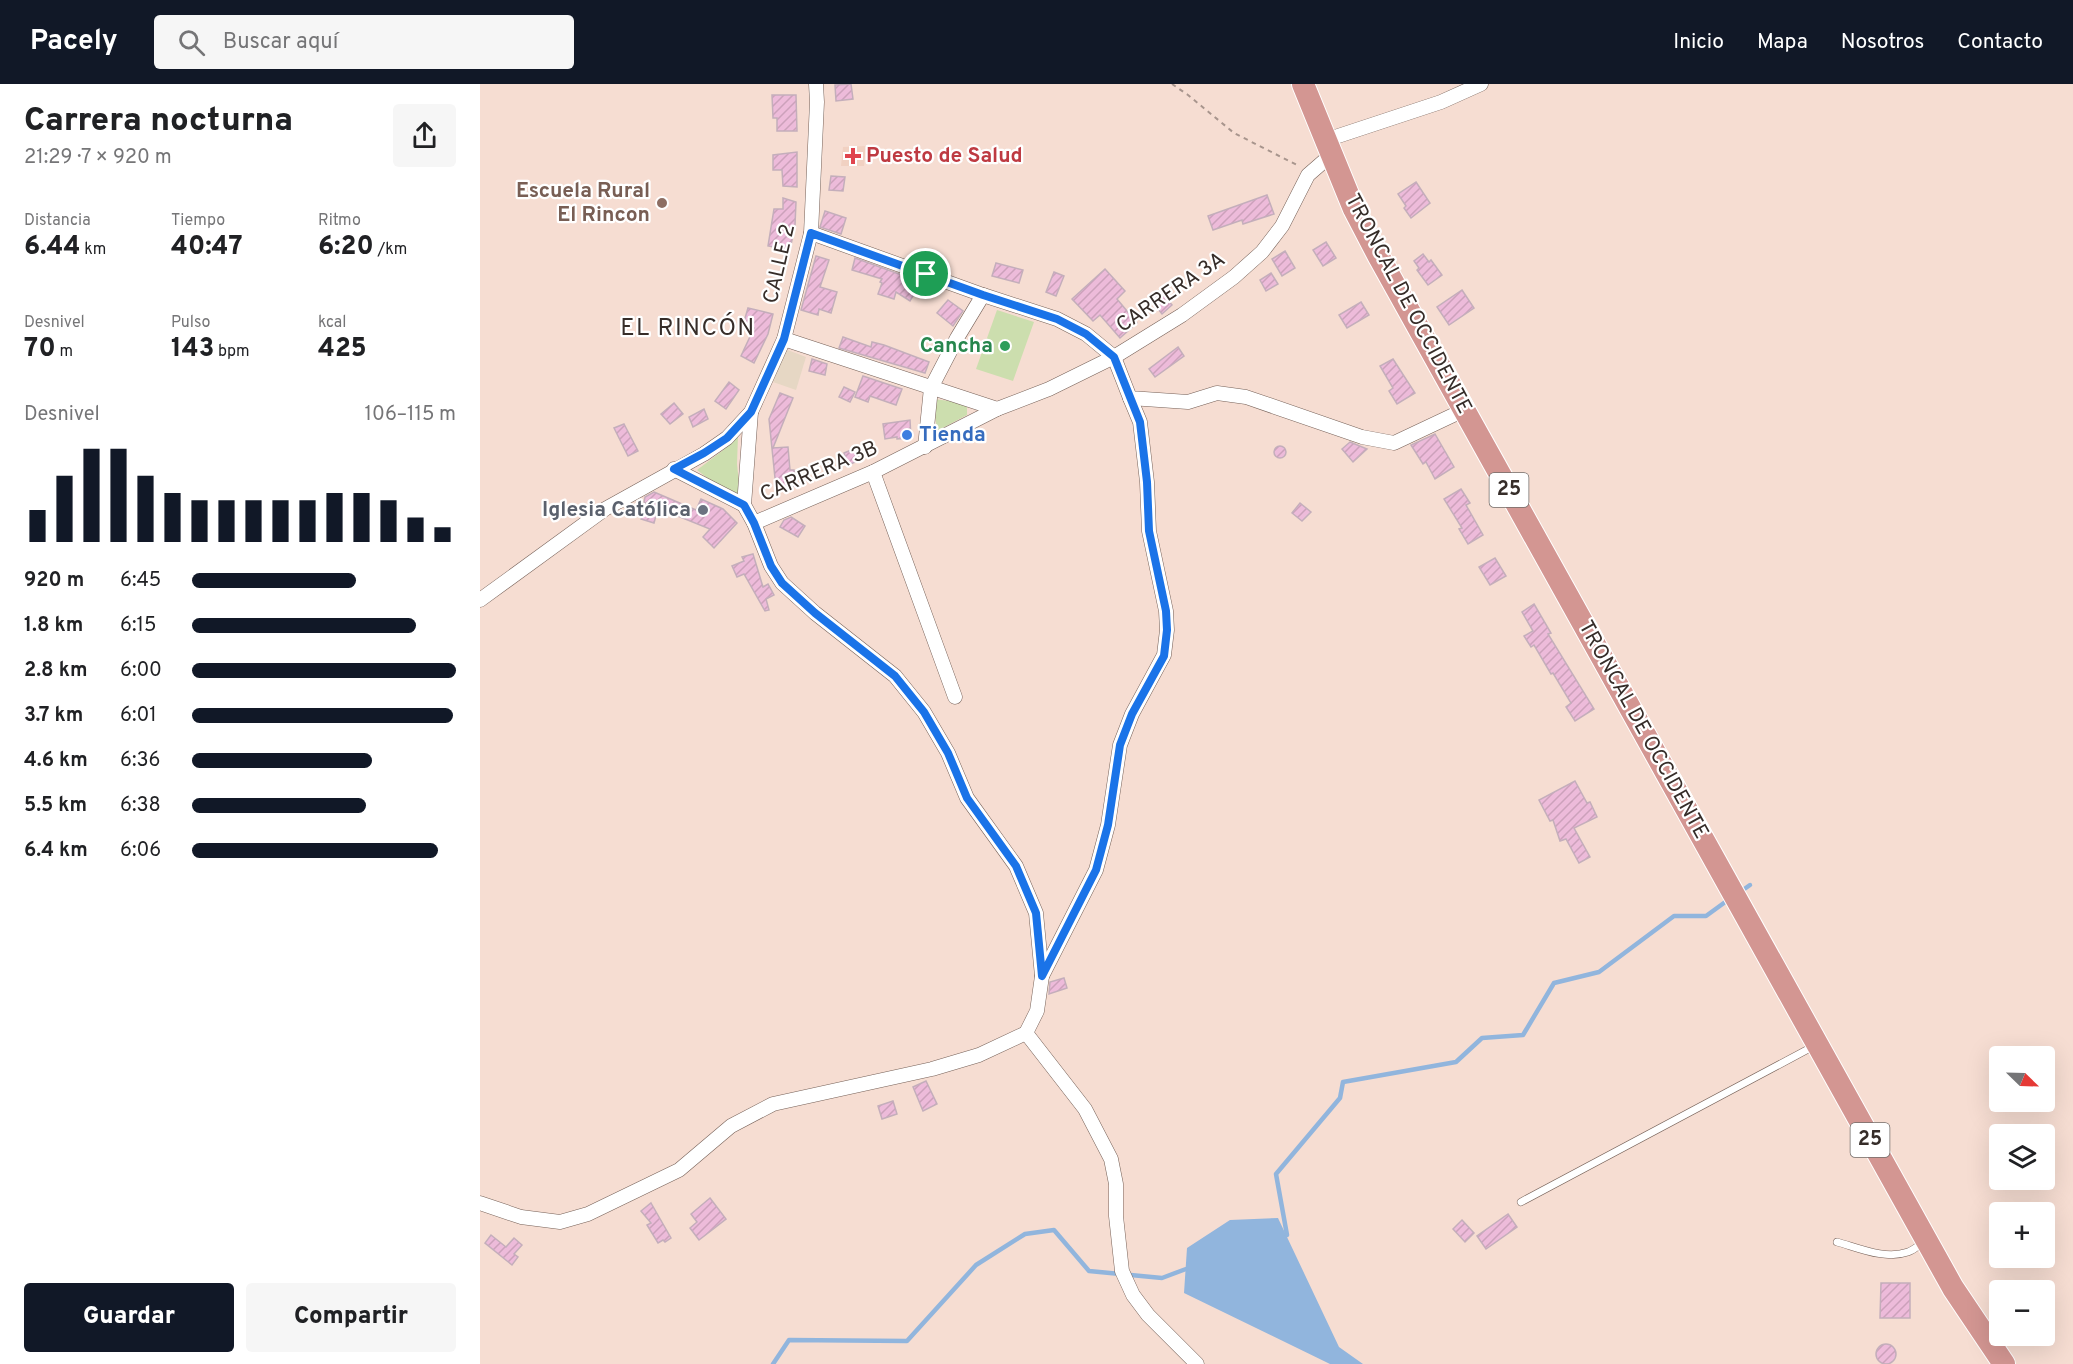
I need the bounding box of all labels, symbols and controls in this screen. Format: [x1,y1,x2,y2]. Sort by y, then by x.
search box [154,15,574,69]
text: Pacely [30,24,118,60]
icon: search [175,26,208,59]
text: Buscar aquí [223,29,338,56]
text: Inicio [1673,29,1724,56]
text: Mapa [1757,29,1808,56]
text: Nosotros [1841,29,1924,56]
text: Contacto [1957,29,2043,56]
text: Carrera nocturna [24,101,293,143]
button: share [393,104,456,167]
place label: Puesto de Salud [866,143,1023,170]
text: 21:29 · 7 × 920 m [24,145,172,171]
marker: Puesto de Salud [844,147,862,165]
place label: Escuela Rural El Rincon [516,178,650,229]
street label: TRONCAL DE OCCIDENTE [1338,189,1478,419]
marker: Escuela Rural El Rincon [655,196,669,210]
text: Distancia [24,211,91,231]
text: Tiempo [171,211,225,231]
text: Ritmo [318,211,361,231]
street label: CALLE 2 [758,222,802,306]
text: 6.44 [24,231,80,264]
text: 40:47 [171,231,243,264]
text: 6:20 [318,231,374,264]
text: km [80,240,106,260]
text: /km [374,240,407,260]
street label: CARRERA 3A [1111,247,1231,339]
pin [900,248,951,299]
icon: arrive [909,257,942,290]
district label: EL RINCÓN [620,312,756,344]
text: Desnivel [24,313,85,333]
text: Pulso [171,313,210,333]
text: kcal [318,313,346,333]
text: 70 [24,333,56,366]
text: 143 [171,333,214,366]
text: 425 [318,333,367,366]
place label: Cancha [920,333,993,360]
marker: Cancha [998,339,1012,353]
text: m [56,342,73,362]
text: bpm [214,342,250,362]
text: Desnivel [24,402,100,428]
text: 106–115 m [365,402,456,428]
place label: Tienda [919,422,986,449]
marker: Tienda [900,428,914,442]
street label: CARRERA 3B [756,435,882,509]
road number: 25 [1490,473,1528,507]
place label: Iglesia Católica [542,497,691,524]
marker: Iglesia Católica [696,503,710,517]
text: 920 m [24,568,84,594]
text: 6:45 [120,568,161,594]
text: 1.8 km [24,613,83,639]
text: 6:15 [120,613,156,639]
street label: TRONCAL DE OCCIDENTE [1572,616,1714,844]
text: 2.8 km [24,658,87,684]
text: 6:00 [120,658,162,684]
text: 3.7 km [24,703,83,729]
text: 6:01 [120,703,157,729]
text: 4.6 km [24,748,88,774]
text: 6:36 [120,748,160,774]
text: 5.5 km [24,793,87,819]
text: 6:38 [120,793,161,819]
text: 6.4 km [24,838,88,864]
text: 6:06 [120,838,161,864]
north arrow [1989,1046,2055,1112]
map controls [1989,1046,2055,1346]
road number: 25 [1850,1123,1890,1157]
button: layers [1989,1124,2055,1190]
button: + [1989,1202,2055,1268]
button: − [1989,1280,2055,1346]
button: Guardar [24,1283,234,1352]
button: Compartir [246,1283,456,1352]

